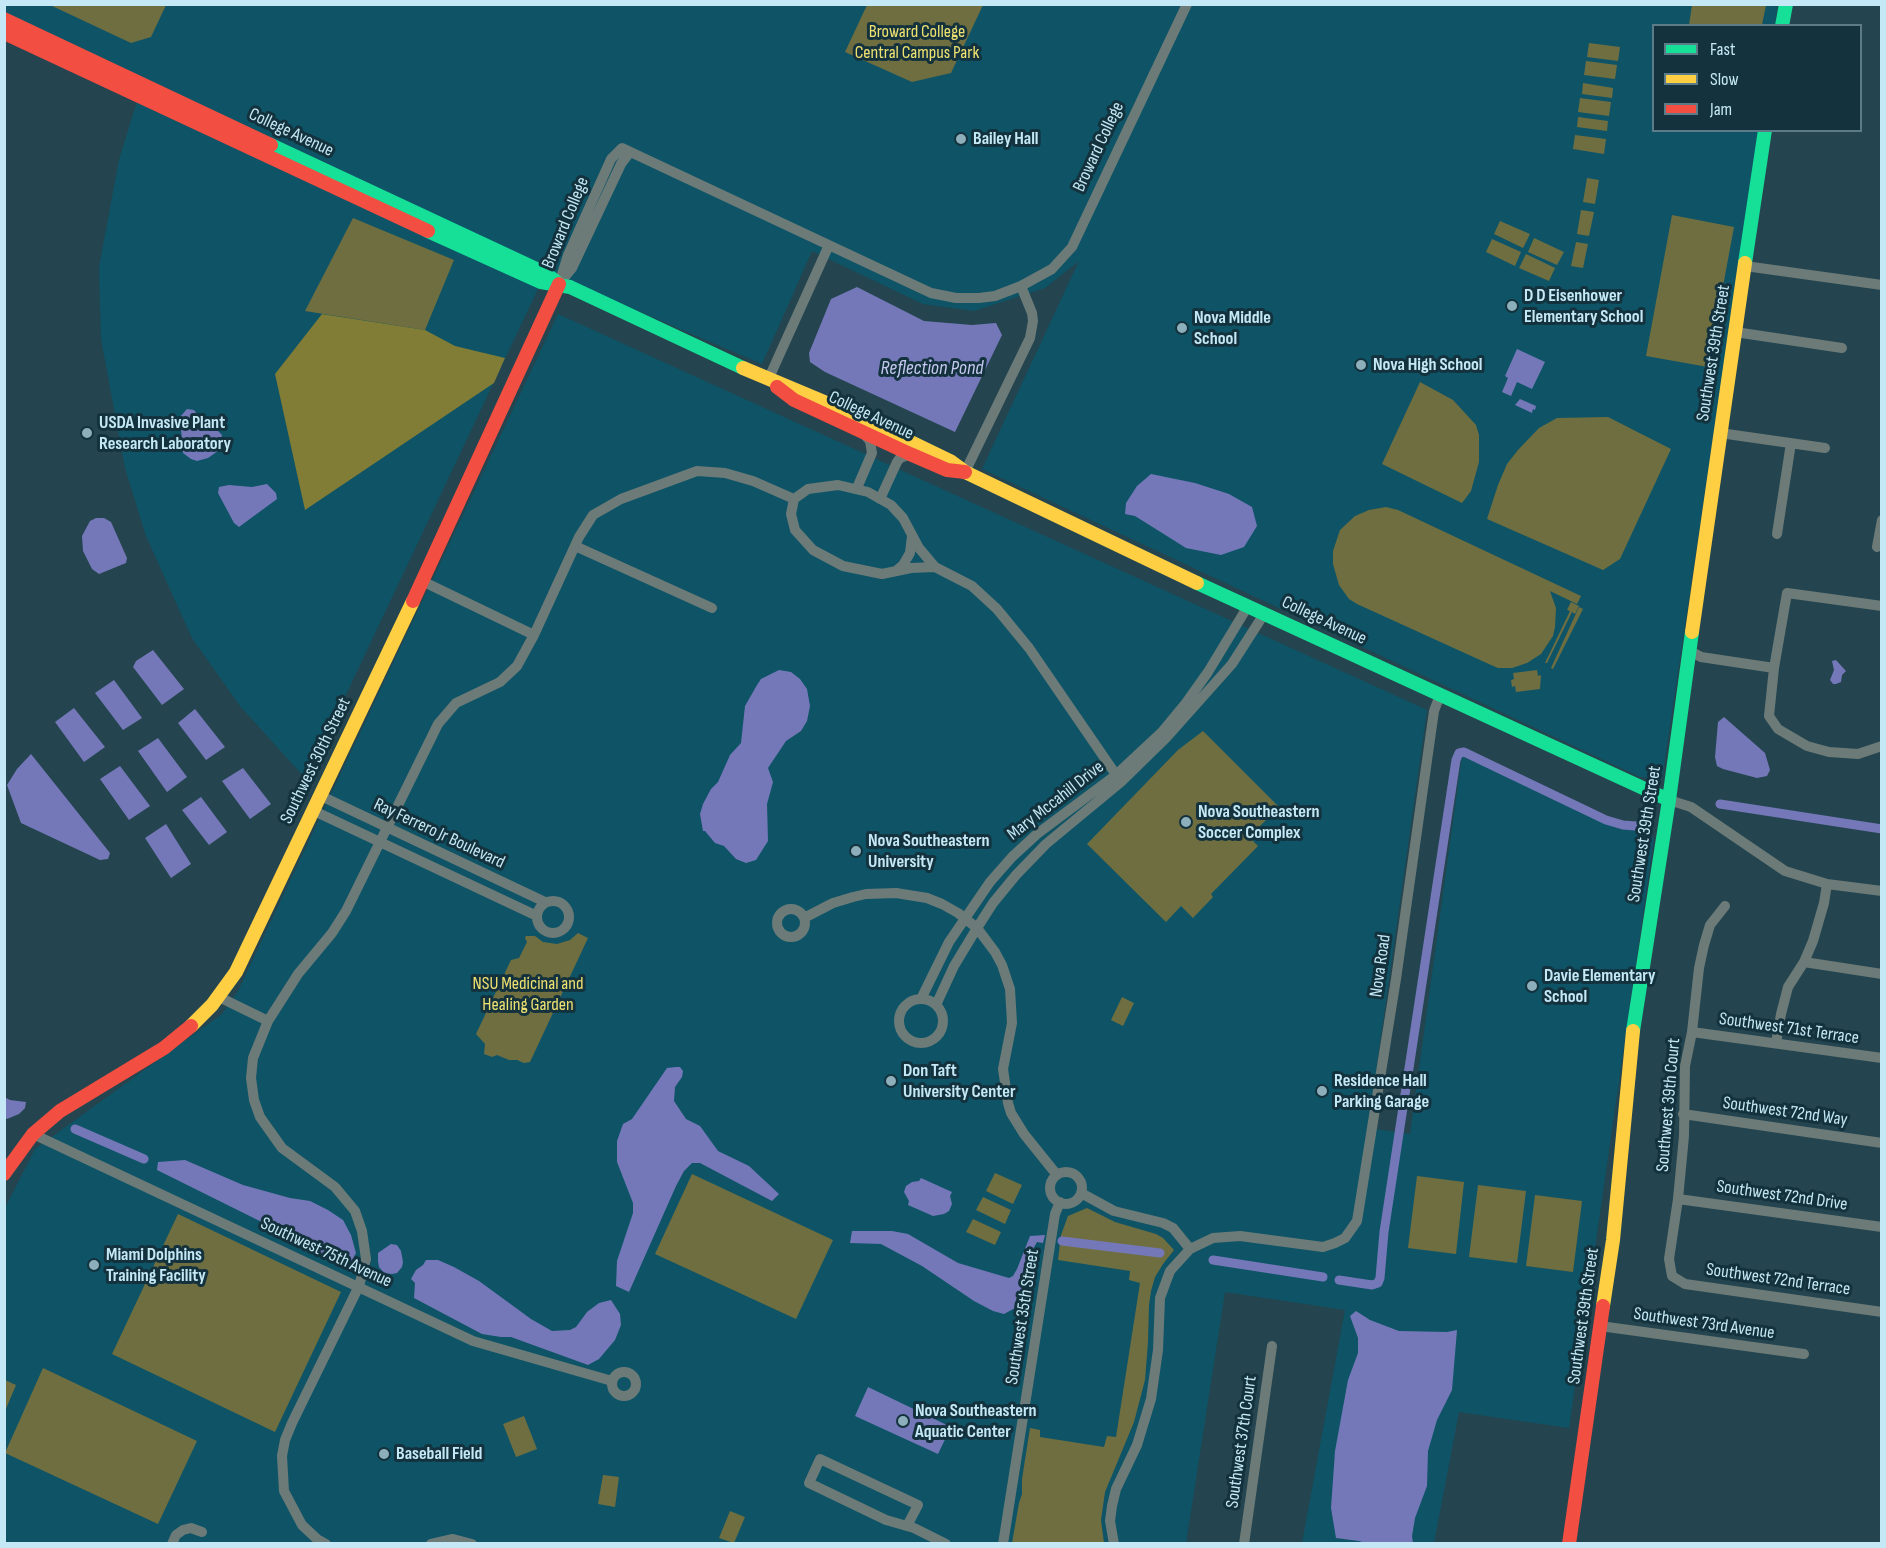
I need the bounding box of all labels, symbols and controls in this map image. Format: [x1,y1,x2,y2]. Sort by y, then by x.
park label: Broward College Central Campus Park [855,21,979,63]
legend [1652,24,1862,132]
text: Fast [1710,39,1735,60]
text: Slow [1710,69,1739,90]
street label: Broward College [1069,99,1129,195]
text: Jam [1710,99,1732,120]
street label: College Avenue [245,104,337,162]
place label: Bailey Hall [973,128,1038,150]
marker: Bailey Hall [954,132,968,146]
street label: Broward College [538,174,594,272]
street label: Southwest 39th Street [1693,283,1735,423]
place label: D D Eisenhower Elementary School [1524,285,1643,328]
marker: D D Eisenhower Elementary School [1505,299,1519,313]
place label: Nova Middle School [1194,307,1271,350]
marker: Nova Middle School [1175,321,1189,335]
place label: Nova High School [1373,354,1482,376]
water label: Reflection Pond [881,357,983,381]
marker: Nova High School [1354,358,1368,372]
street label: College Avenue [825,387,917,445]
place label: USDA Invasive Plant Research Laboratory [99,412,231,454]
marker: USDA Invasive Plant Research Laboratory [80,426,94,440]
street label: College Avenue [1278,592,1370,650]
street label: Southwest 30th Street [276,694,356,828]
street label: Mary Mccahill Drive [1003,757,1109,845]
street label: Southwest 39th Street [1624,764,1666,904]
street label: Ray Ferrero Jr Boulevard [370,794,508,874]
place label: Nova Southeastern Soccer Complex [1198,801,1320,844]
marker: Nova Southeastern Soccer Complex [1179,815,1193,829]
place label: Nova Southeastern University [868,830,990,872]
marker: Nova Southeastern University [849,844,863,858]
street label: Nova Road [1366,933,1396,999]
place label: Davie Elementary School [1544,965,1656,1008]
park label: NSU Medicinal and Healing Garden [473,973,583,1016]
marker: Davie Elementary School [1525,979,1539,993]
street label: Southwest 71st Terrace [1718,1008,1860,1050]
street label: Southwest 39th Court [1652,1037,1686,1173]
place label: Don Taft University Center [903,1060,1015,1102]
place label: Residence Hall Parking Garage [1334,1070,1429,1112]
marker: Don Taft University Center [884,1074,898,1088]
marker: Residence Hall Parking Garage [1315,1084,1329,1098]
street label: Southwest 72nd Way [1721,1093,1849,1131]
street label: Southwest 72nd Drive [1715,1176,1849,1216]
street label: Southwest 75th Avenue [257,1213,395,1293]
place label: Miami Dolphins Training Facility [106,1244,206,1286]
street label: Southwest 39th Street [1564,1246,1604,1386]
street label: Southwest 35th Street [1002,1248,1044,1386]
marker: Miami Dolphins Training Facility [87,1258,101,1272]
street label: Southwest 72nd Terrace [1705,1259,1851,1301]
street label: Southwest 73rd Avenue [1632,1303,1776,1345]
street label: Southwest 37th Court [1222,1374,1262,1510]
place label: Nova Southeastern Aquatic Center [915,1400,1037,1442]
marker: Nova Southeastern Aquatic Center [896,1414,910,1428]
place label: Baseball Field [396,1443,482,1465]
marker: Baseball Field [377,1447,391,1461]

